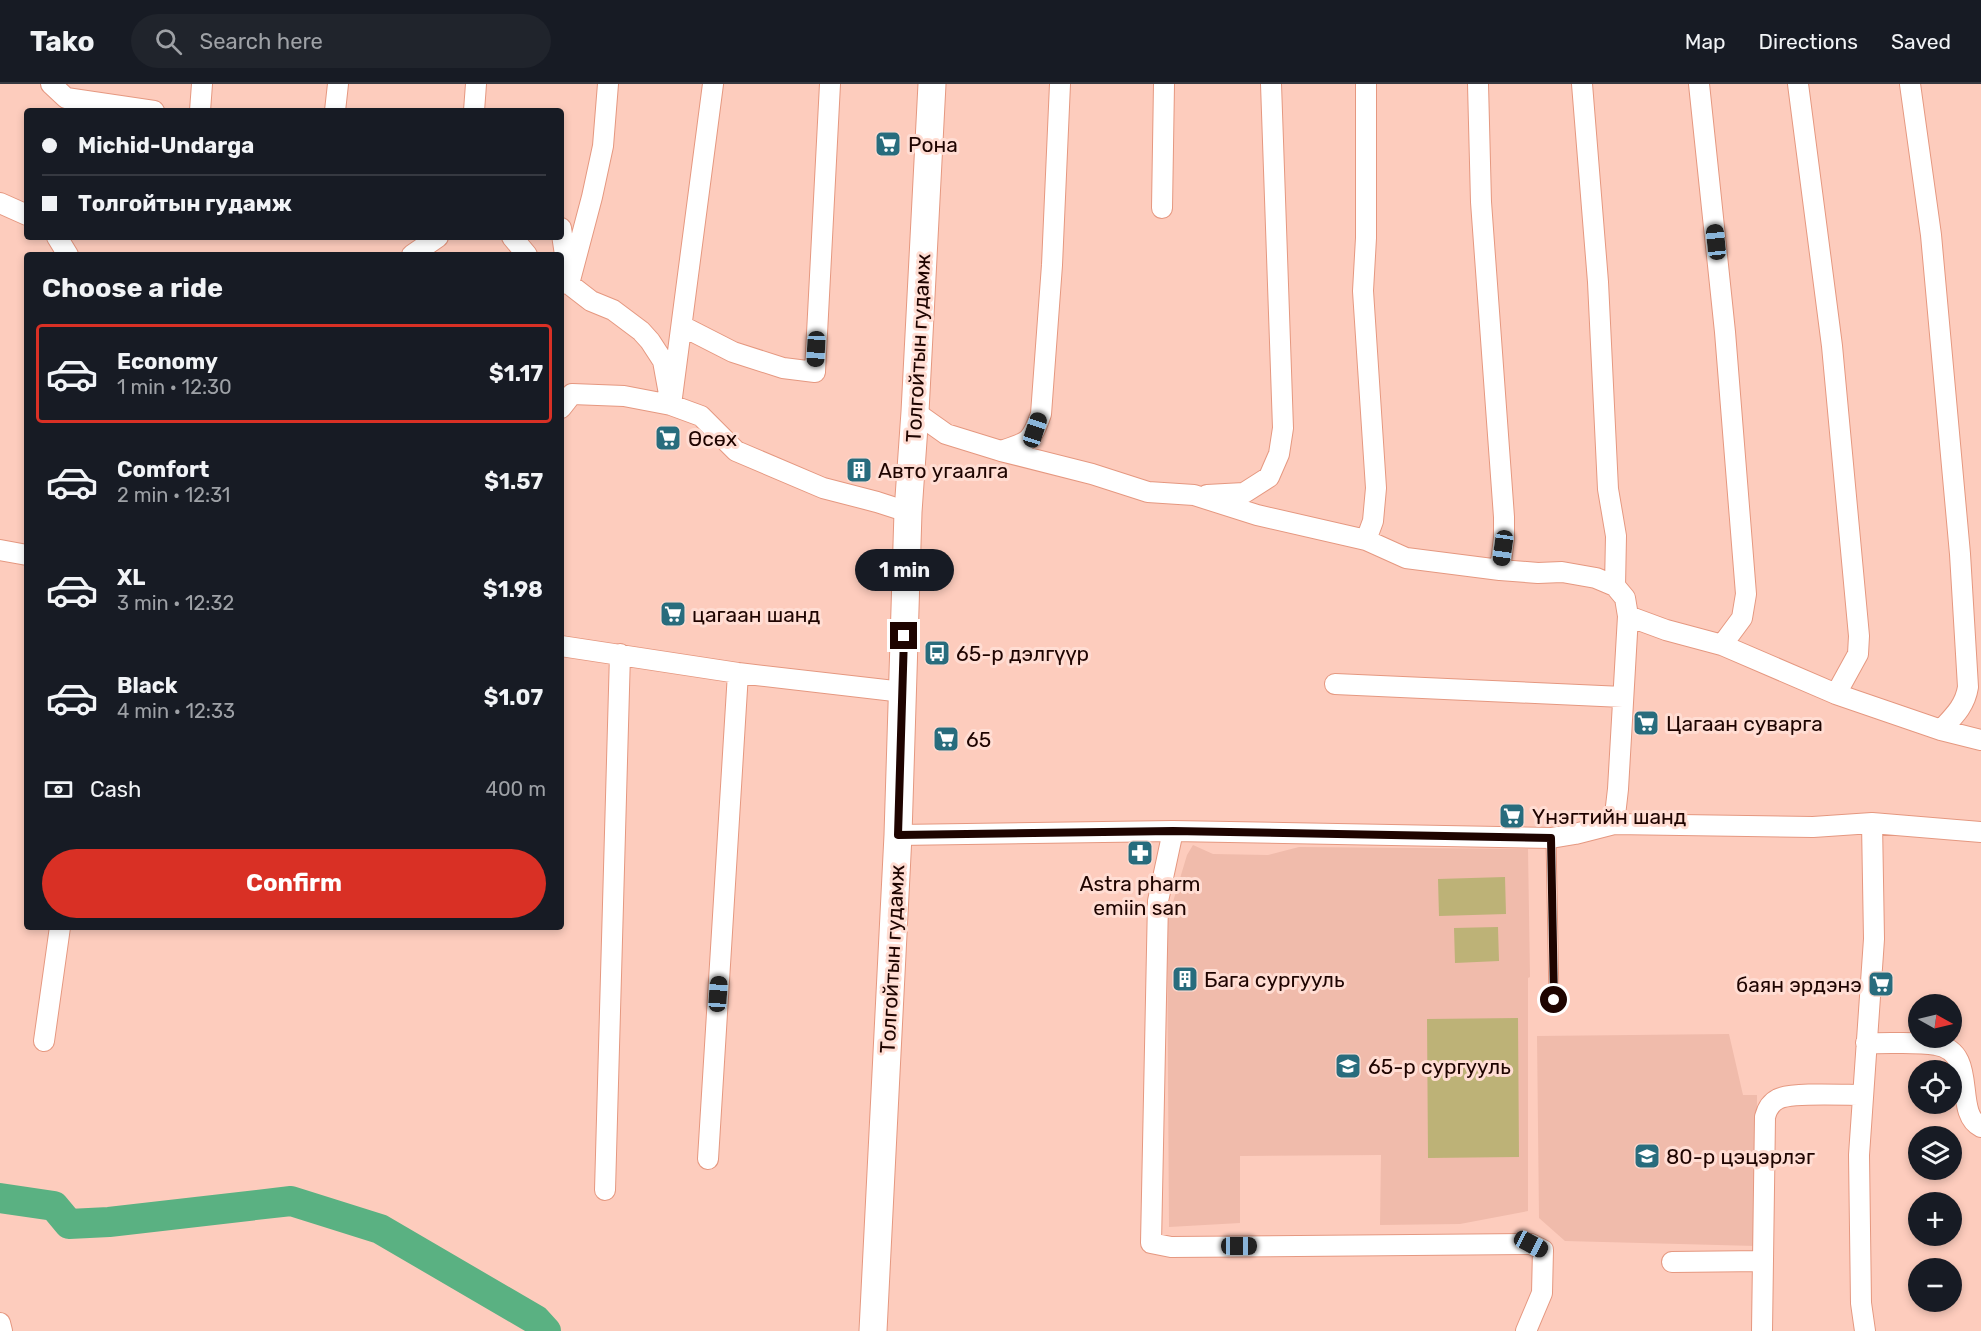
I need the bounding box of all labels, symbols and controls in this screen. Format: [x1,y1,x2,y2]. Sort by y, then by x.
search box [131,14,551,68]
text: Tako [30,25,95,58]
icon: search [152,25,185,58]
text: Search here [200,28,323,55]
text: Map [1685,29,1726,54]
text: Directions [1759,29,1858,54]
text: Saved [1891,29,1951,54]
supermarket icon: Рона [873,129,903,159]
text: Michid-Undarga [78,132,254,159]
place label: Рона [908,132,958,157]
text: Толгойтын гудамж [78,190,292,217]
car [1705,223,1727,261]
street label: Толгойтын гудамж [901,253,935,443]
text: Choose a ride [42,272,223,304]
car [806,331,826,367]
icon: car [45,347,99,401]
text: Economy [117,348,218,375]
text: $1.17 [489,360,543,387]
text: 1 min · 12:30 [117,375,232,399]
car [1021,410,1049,450]
supermarket icon: Өсөх [653,423,683,453]
place label: Өсөх [688,426,737,451]
icon: car [45,455,99,509]
building icon: Авто угаалга [844,455,874,485]
text: Comfort [117,456,209,483]
place label: Авто угаалга [878,458,1008,483]
text: $1.57 [484,468,543,495]
text: 2 min · 12:31 [117,483,230,507]
car [1492,529,1514,567]
callout: 1 min [854,549,954,591]
text: 1 min [879,558,930,582]
icon: car [45,563,99,617]
text: XL [117,564,145,591]
text: $1.98 [483,576,543,603]
text: 3 min · 12:32 [117,591,234,615]
supermarket icon: цагаан шанд [658,599,688,629]
place label: цагаан шанд [692,602,820,627]
route end [890,622,917,649]
bus stop icon: 65-р дэлгүүр [922,638,952,668]
place label: 65-р дэлгүүр [956,641,1089,666]
icon: car [45,671,99,725]
text: Black [117,672,178,699]
text: $1.07 [484,684,543,711]
text: 4 min · 12:33 [117,699,235,723]
supermarket icon: Цагаан суварга [1631,708,1661,738]
place label: Цагаан суварга [1666,711,1823,736]
supermarket icon: 65 [931,724,961,754]
place label: 65 [966,727,991,752]
icon: cash [42,773,75,806]
text: Cash [90,776,141,803]
text: 400 m [486,777,546,801]
supermarket icon: Үнэгтийн шанд [1497,801,1527,831]
place label: Үнэгтийн шанд [1532,804,1686,829]
pharmacy icon: Astra pharm emiin san [1125,838,1155,868]
button: Confirm [42,849,546,918]
street label: Толгойтын гудамж [875,864,909,1054]
place label: Astra pharm emiin san [1079,871,1201,920]
building icon: Бага сургууль [1170,964,1200,994]
place label: Бага сургууль [1204,967,1345,992]
supermarket icon: баян эрдэнэ [1866,969,1896,999]
place label: баян эрдэнэ [1736,972,1862,997]
car [708,975,728,1013]
route start [1540,986,1567,1013]
north arrow [1908,994,1962,1048]
map controls [1908,994,1962,1312]
school or university icon: 65-р сургууль [1333,1051,1363,1081]
place label: 65-р сургууль [1368,1054,1511,1079]
button: locate [1908,1060,1962,1114]
button: layers [1908,1126,1962,1180]
school or university icon: 80-р цэцэрлэг [1632,1141,1662,1171]
place label: 80-р цэцэрлэг [1666,1144,1815,1169]
button: + [1908,1192,1962,1246]
car [1511,1228,1551,1260]
car [1221,1237,1257,1255]
button: − [1908,1258,1962,1312]

